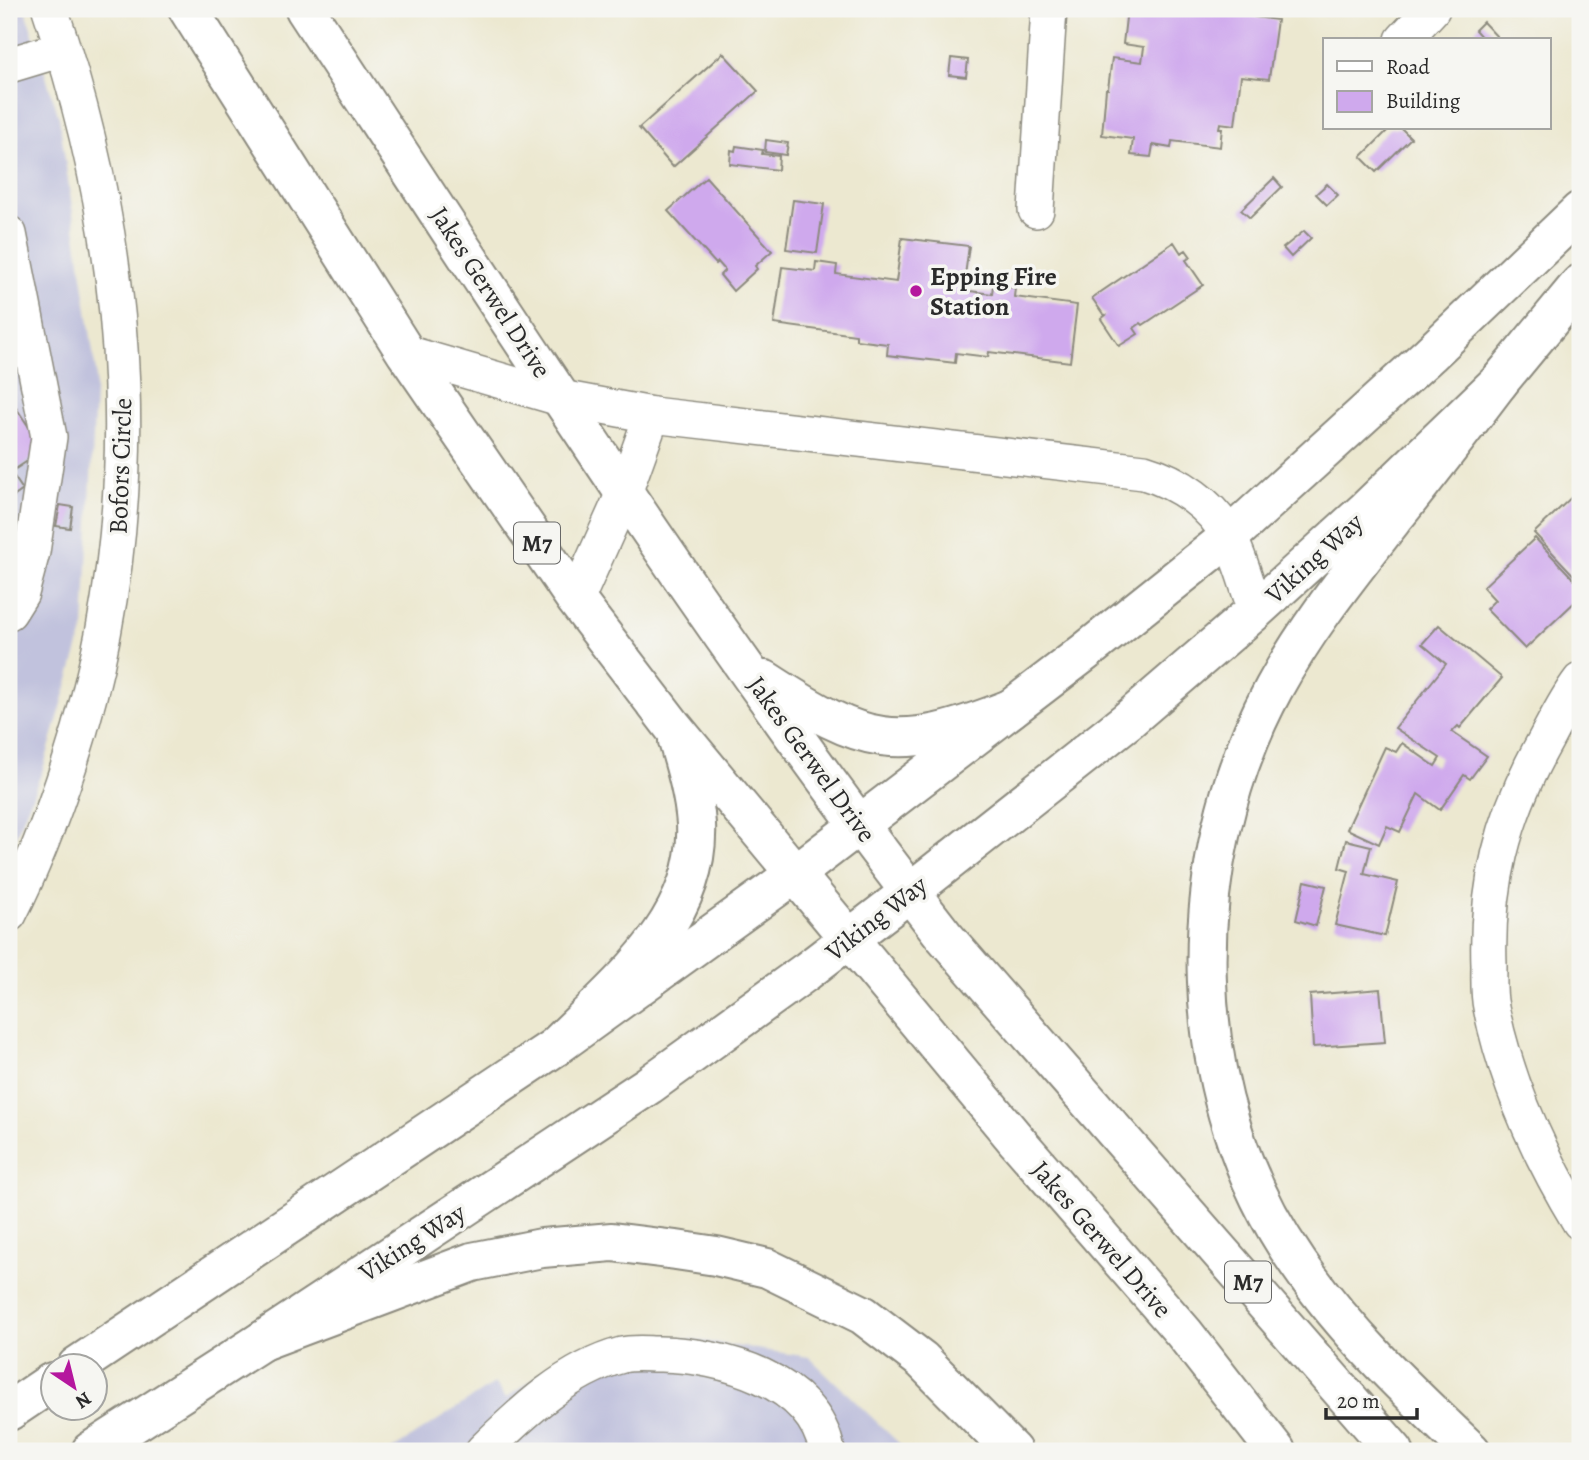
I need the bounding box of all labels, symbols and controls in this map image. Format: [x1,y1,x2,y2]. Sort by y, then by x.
legend [1323,38,1550,130]
text: Road [1386,53,1430,81]
text: Building [1386,87,1461,115]
street label: Jakes Gerwel Drive [422,200,559,385]
place label: Epping Fire Station [930,259,1057,324]
marker: Epping Fire Station [908,283,924,299]
street label: Bofors Circle [101,397,140,535]
street label: Viking Way [1257,505,1371,612]
road number: M7 [514,522,560,564]
street label: Jakes Gerwel Drive [739,669,884,850]
street label: Viking Way [817,867,935,970]
street label: Jakes Gerwel Drive [1024,1153,1180,1325]
street label: Viking Way [351,1195,473,1290]
road number: M7 [1225,1262,1271,1302]
north arrow [38,1352,108,1422]
scale bar [1326,1376,1418,1420]
text: N [70,1385,96,1415]
text: 20 m [1337,1387,1380,1415]

